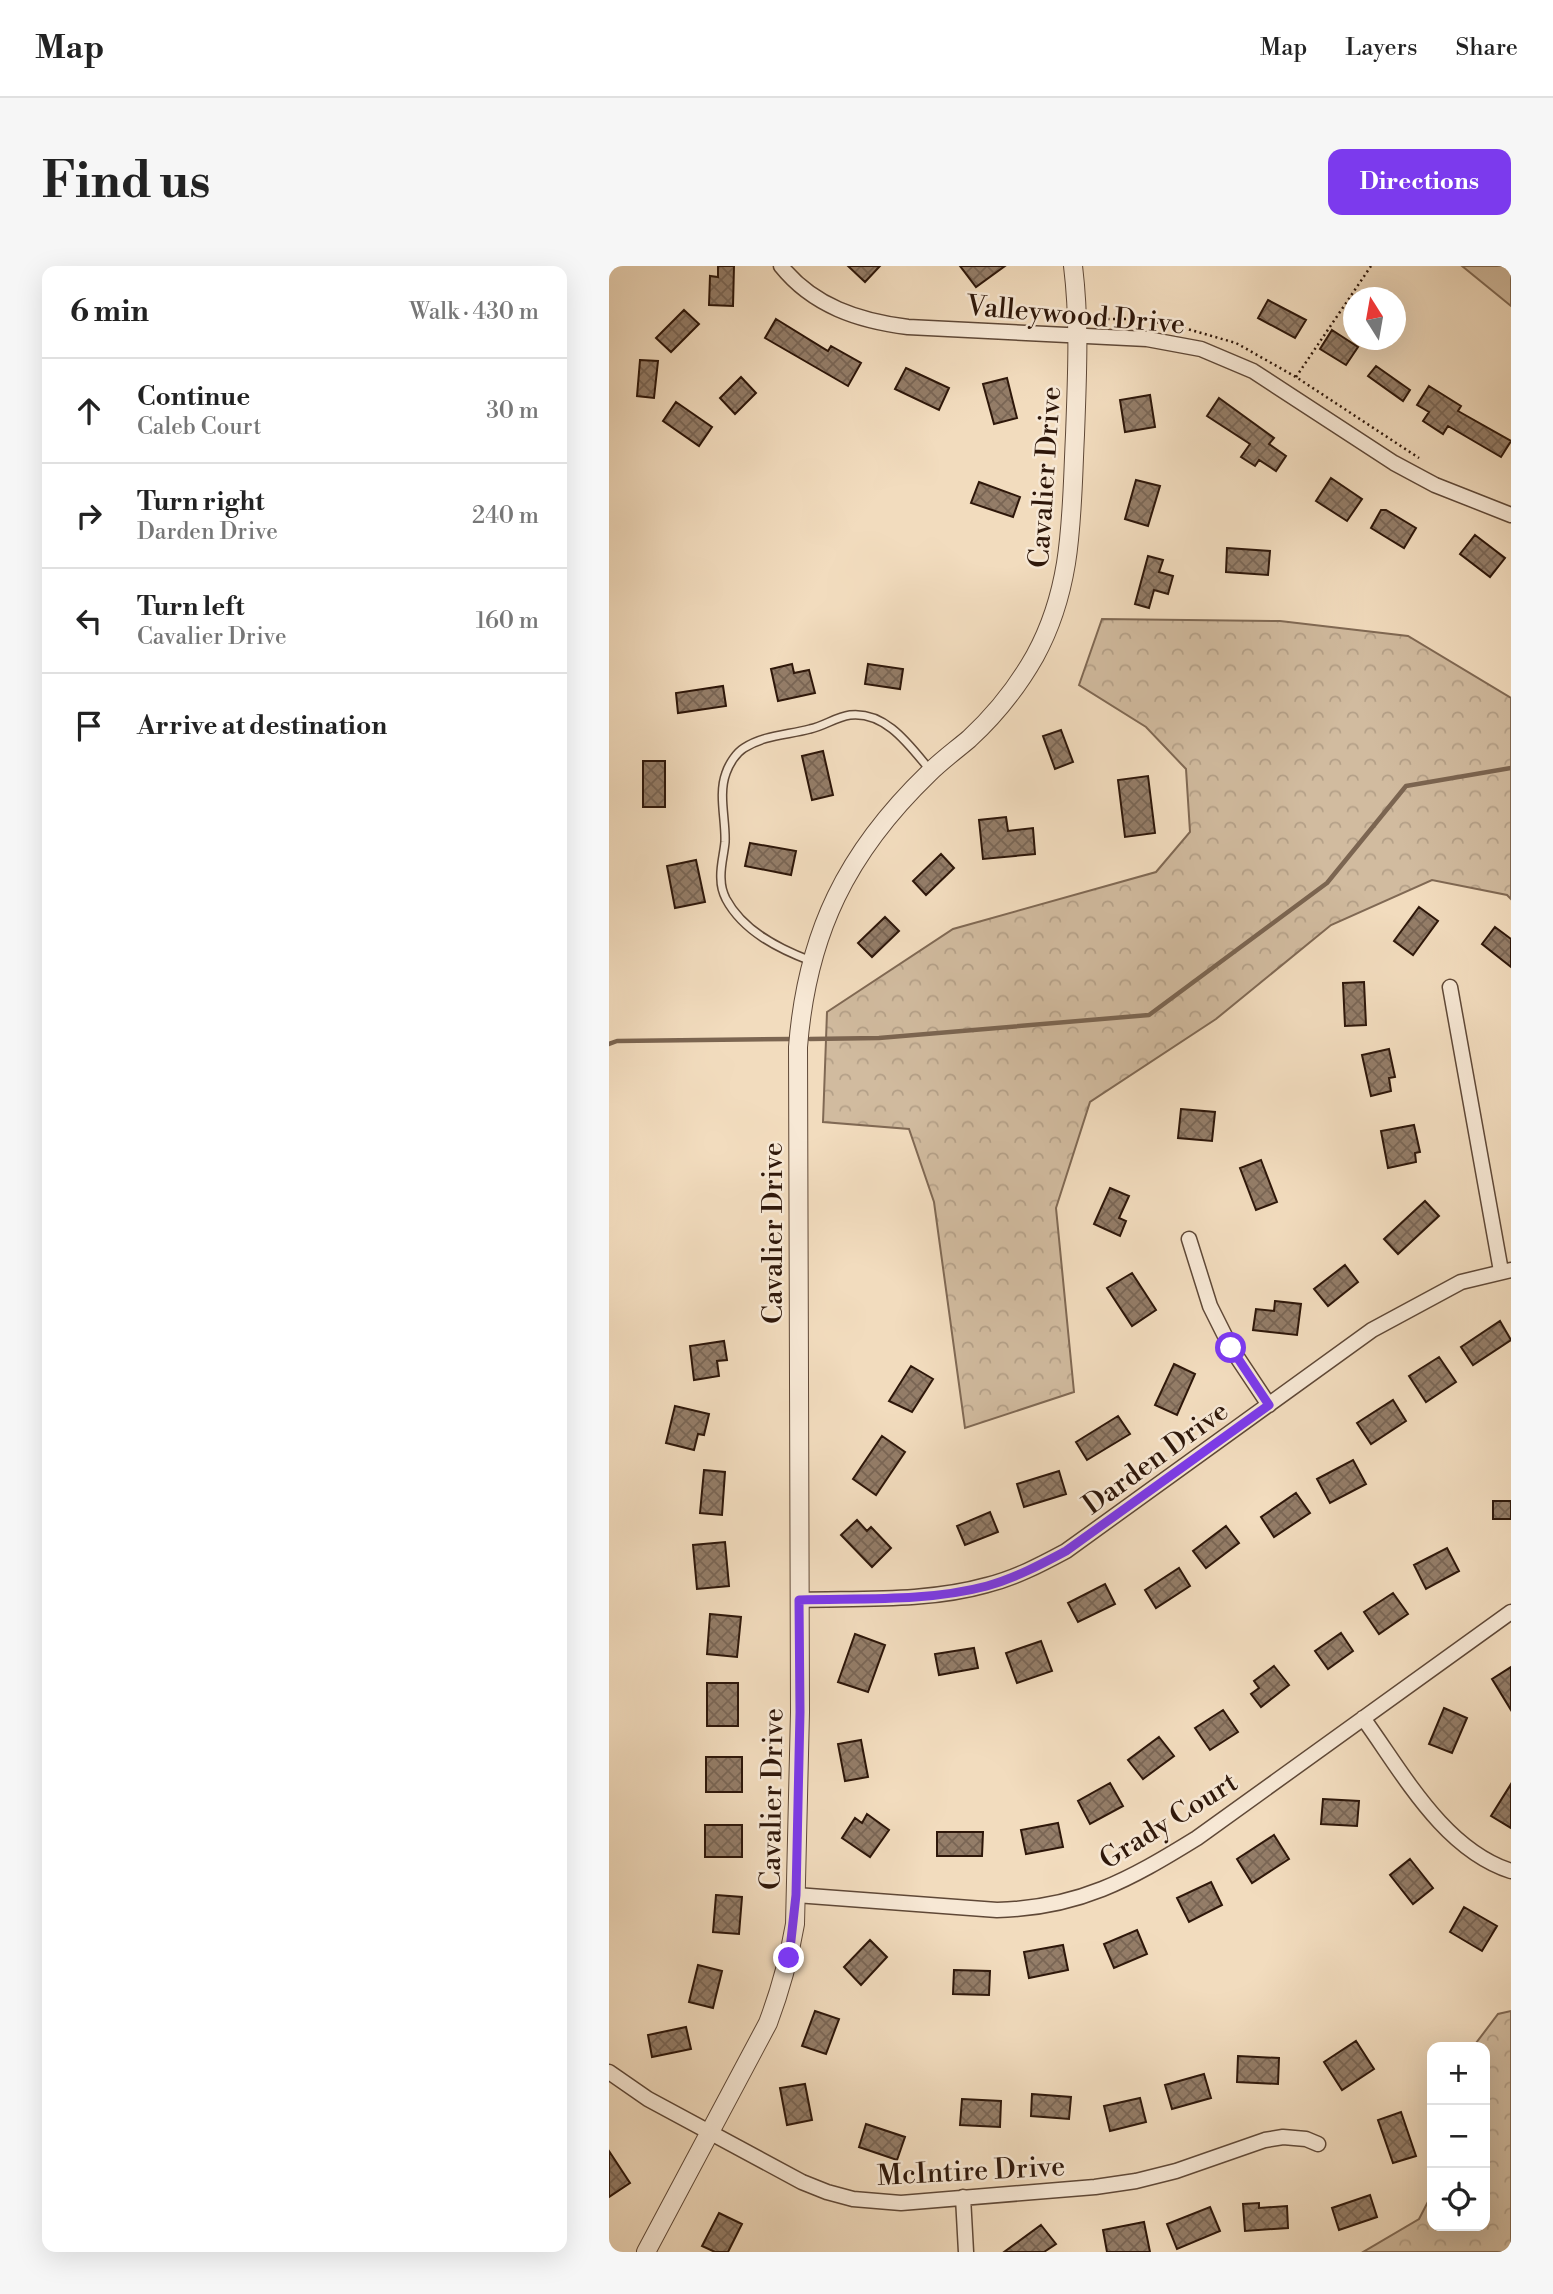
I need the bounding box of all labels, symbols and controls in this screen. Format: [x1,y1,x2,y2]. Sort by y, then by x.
text: Map [35,28,104,69]
text: Map [1260,33,1307,63]
text: Layers [1345,33,1417,63]
text: Share [1455,33,1518,63]
button: Directions [1328,149,1511,215]
text: Find us [42,152,211,213]
north arrow [1343,287,1406,350]
street label: Valleywood Drive [964,288,1187,342]
text: 6 min [70,293,149,331]
text: Walk · 430 m [409,298,539,326]
text: Continue [137,381,250,413]
street label: Cavalier Drive [1022,385,1069,569]
icon: ahead [70,392,108,430]
text: 30 m [486,397,539,425]
text: Caleb Court [137,413,261,441]
text: Turn right [137,486,265,518]
icon: right [70,497,108,535]
text: 240 m [472,502,539,530]
text: Darden Drive [137,518,278,546]
text: Turn left [137,591,245,623]
icon: left [70,602,108,640]
text: 160 m [476,607,539,635]
text: Cavalier Drive [137,623,287,651]
icon: arrive [70,707,108,745]
text: Arrive at destination [137,710,387,742]
street label: Cavalier Drive [756,1142,791,1324]
route start [1215,1332,1246,1363]
street label: Darden Drive [1076,1394,1236,1523]
street label: Cavalier Drive [753,1708,792,1890]
street label: Grady Court [1093,1765,1244,1877]
route end [773,1942,804,1973]
map controls [1427,2042,1490,2231]
button: + [1427,2042,1490,2105]
button: − [1427,2105,1490,2168]
street label: McIntire Drive [876,2149,1066,2194]
button: locate [1427,2168,1490,2231]

